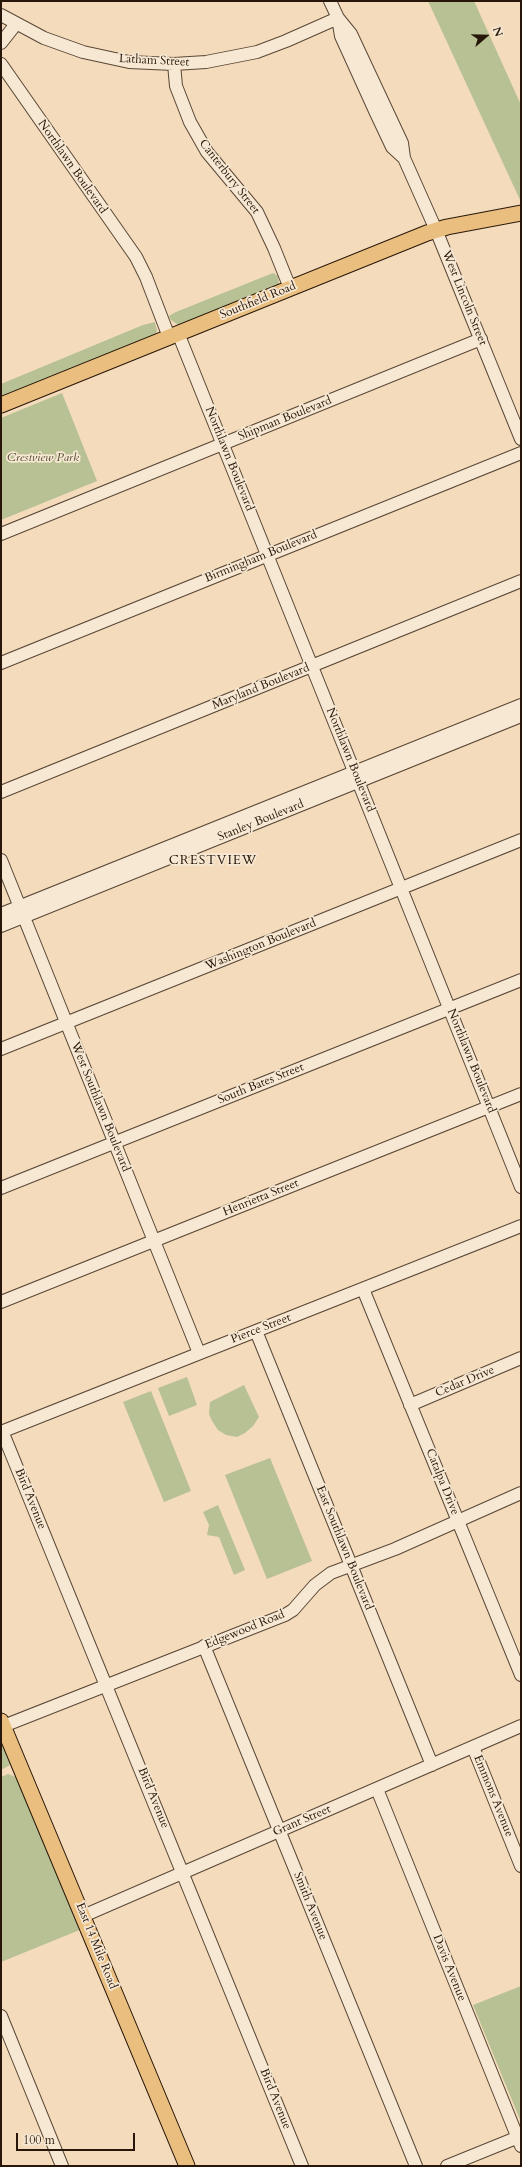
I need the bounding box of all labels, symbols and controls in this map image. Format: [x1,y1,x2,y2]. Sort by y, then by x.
north arrow [466,16,506,56]
text: N [489,25,506,39]
street label: Latham Street [119,52,189,70]
street label: Northlawn Boulevard [34,117,110,217]
street label: Canterbury Street [195,137,263,217]
street label: West Lincoln Street [438,248,490,348]
street label: Southfield Road [218,279,298,323]
street label: Shipman Boulevard [236,394,334,444]
street label: Northlawn Boulevard [202,405,256,513]
park label: Crestview Park [7,451,79,465]
street label: Birmingham Boulevard [203,528,319,586]
street label: Maryland Boulevard [210,661,312,713]
street label: Northlawn Boulevard [323,706,377,814]
street label: Stanley Boulevard [216,797,306,845]
district label: CRESTVIEW [169,853,257,869]
street label: Washington Boulevard [204,916,318,974]
street label: Northlawn Boulevard [444,1007,498,1115]
street label: West Southlawn Boulevard [67,1040,133,1174]
street label: South Bates Street [216,1060,306,1108]
street label: Henrietta Street [221,1176,301,1220]
street label: Pierce Street [229,1311,293,1347]
street label: Cedar Drive [433,1363,497,1401]
street label: Catalpa Drive [422,1447,462,1517]
street label: Bird Avenue [11,1466,49,1532]
street label: East Southlawn Boulevard [312,1484,376,1612]
street label: Edgewood Road [203,1607,287,1653]
street label: Emmons Avenue [470,1753,516,1839]
street label: Bird Avenue [134,1765,172,1831]
street label: Grant Street [271,1802,333,1840]
street label: Smith Avenue [290,1870,330,1942]
street label: East 14 Mile Road [72,1901,120,1991]
street label: Davis Avenue [429,1933,469,2003]
street label: Bird Avenue [256,2066,294,2132]
scale bar [18,2125,137,2151]
text: 100 m [23,2132,55,2148]

